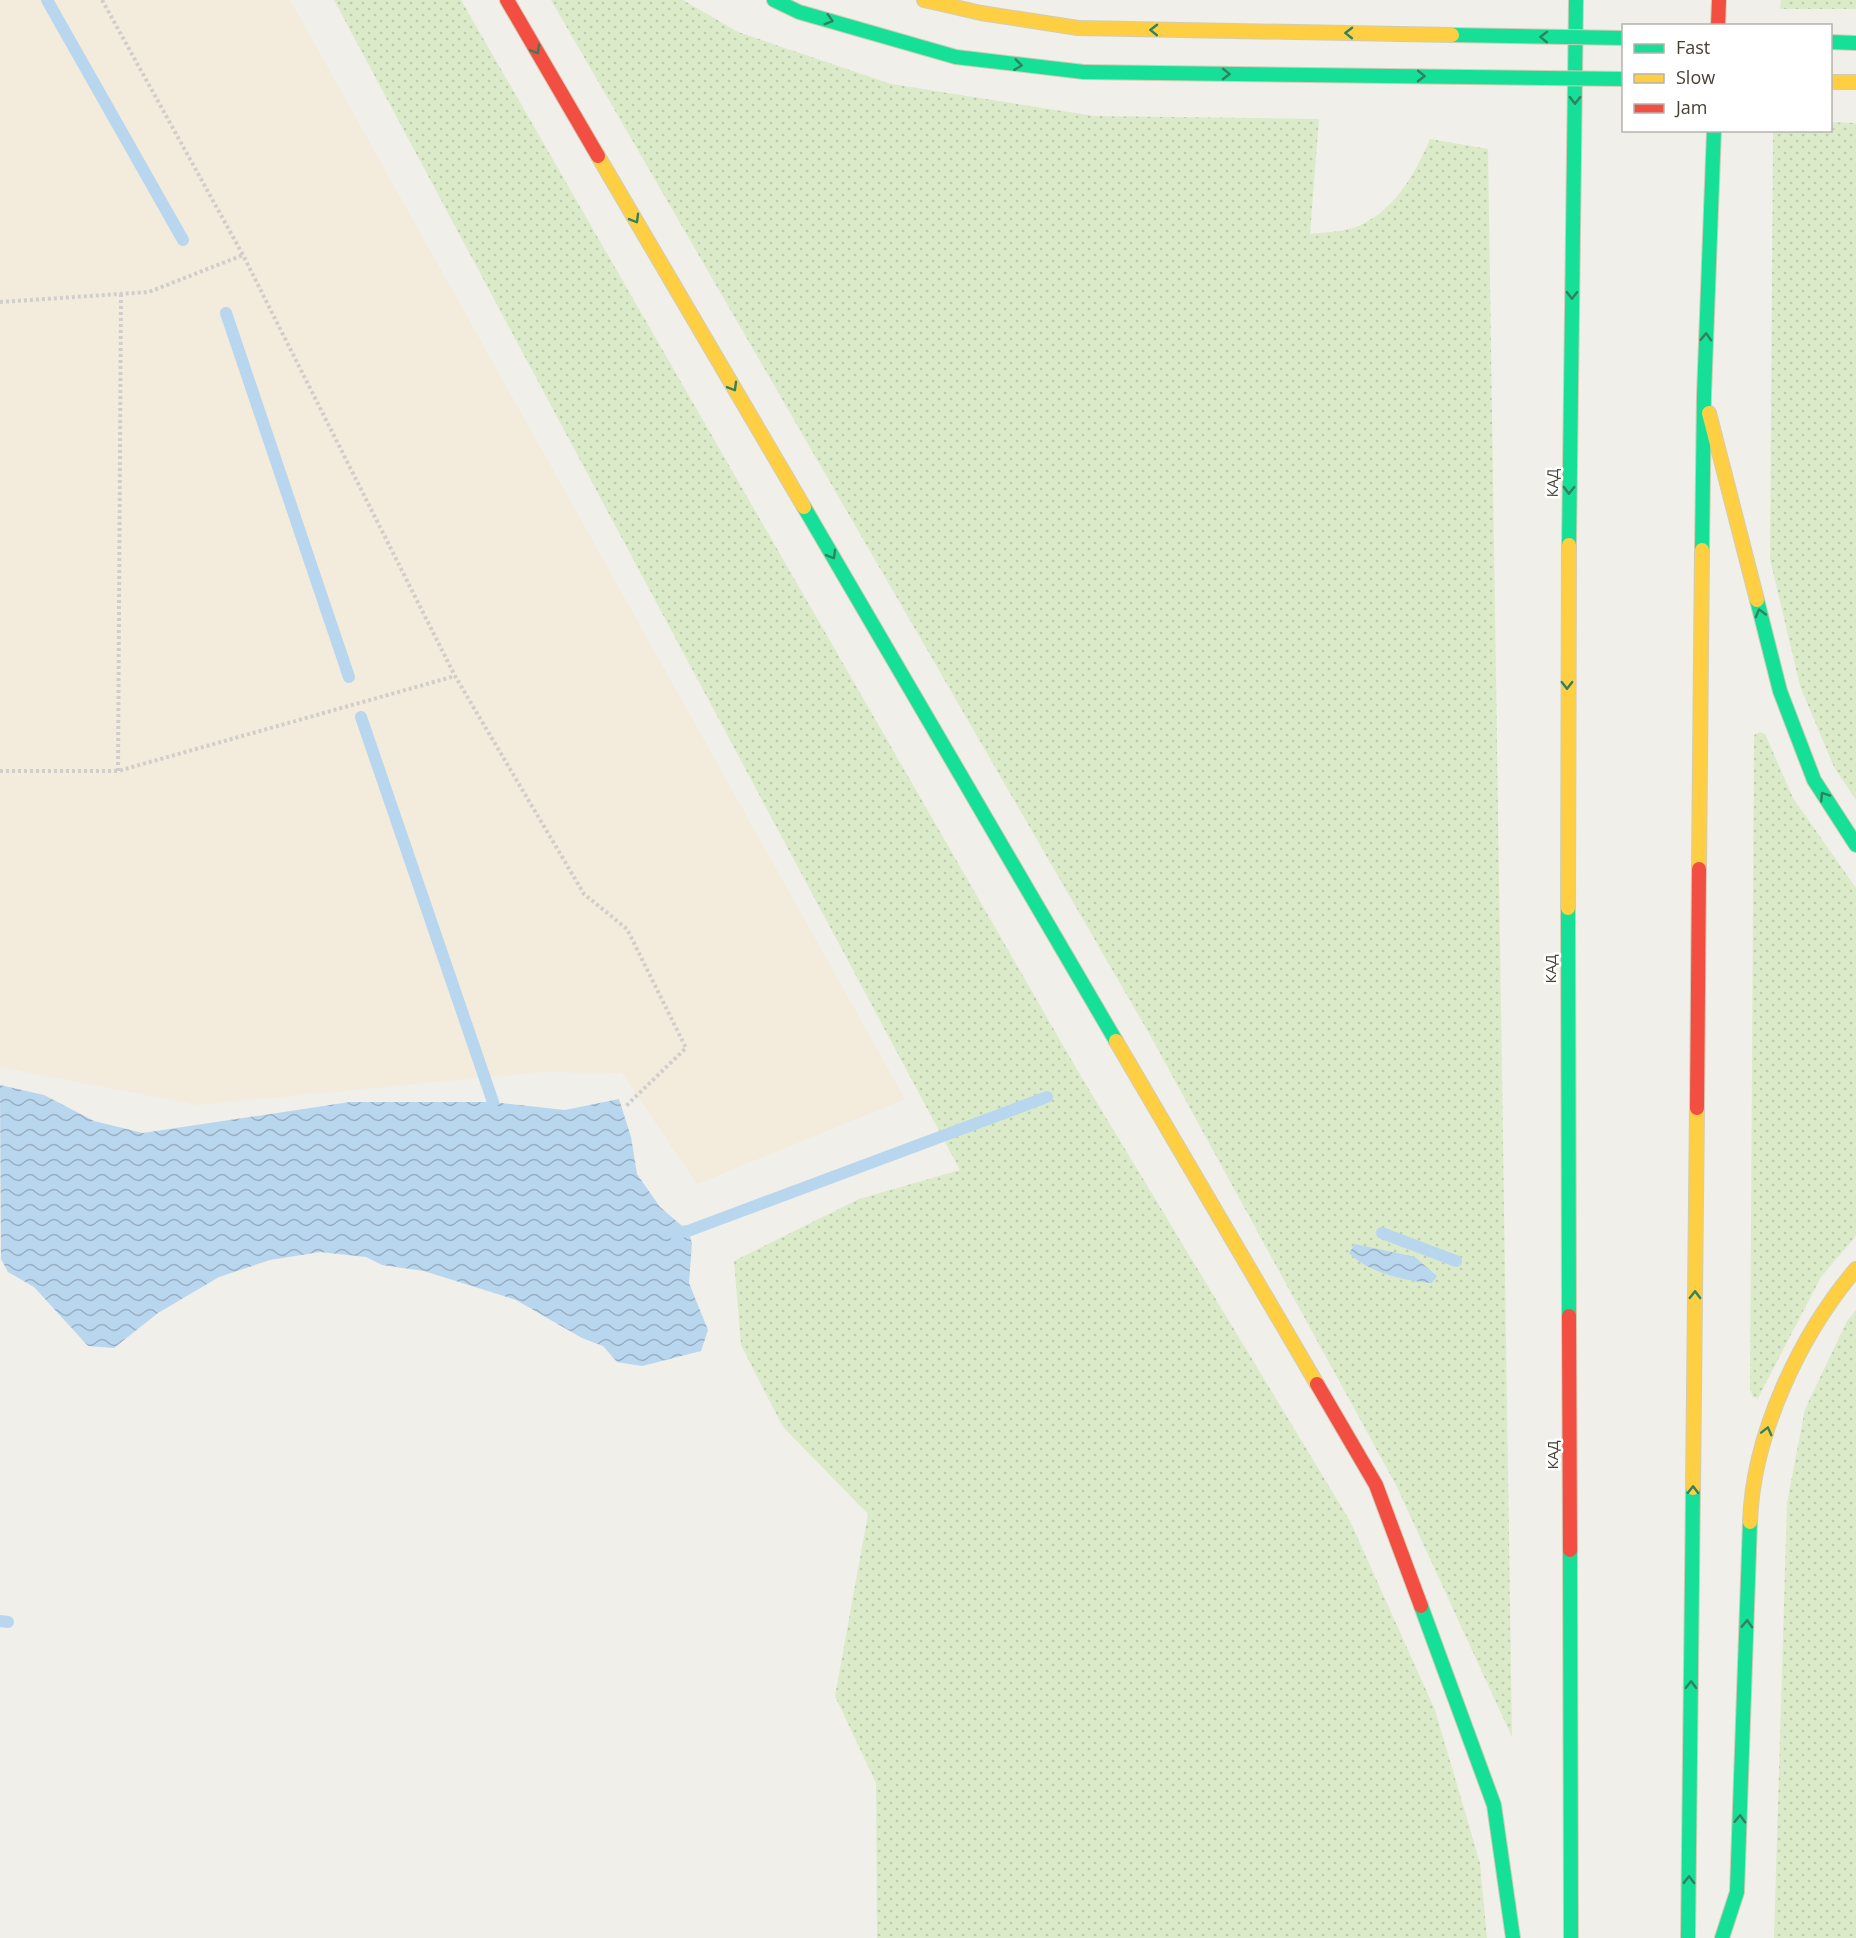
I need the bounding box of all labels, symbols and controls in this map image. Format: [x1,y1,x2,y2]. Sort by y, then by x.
one-way arrow [824,13,834,26]
one-way arrow [1150,23,1159,36]
legend [1622,24,1832,132]
one-way arrow [1345,27,1354,39]
one-way arrow [1540,31,1549,43]
text: Fast [1676,35,1710,59]
one-way arrow [529,44,541,55]
one-way arrow [1014,58,1023,70]
text: Slow [1676,65,1715,89]
one-way arrow [1222,68,1231,80]
one-way arrow [1417,70,1426,83]
text: Jam [1674,95,1708,119]
one-way arrow [1569,96,1581,105]
one-way arrow [628,213,639,223]
one-way arrow [1566,291,1578,300]
one-way arrow [1700,333,1713,342]
one-way arrow [726,381,738,391]
street label: КАД [1542,468,1562,498]
one-way arrow [1563,486,1575,495]
one-way arrow [825,549,836,559]
one-way arrow [1755,608,1767,619]
one-way arrow [1561,681,1573,690]
one-way arrow [1820,792,1831,803]
street label: КАД [1540,955,1560,983]
one-way arrow [1689,1290,1701,1299]
one-way arrow [1760,1426,1773,1436]
street label: КАД [1542,1441,1562,1469]
one-way arrow [1687,1485,1699,1494]
one-way arrow [1740,1619,1753,1628]
one-way arrow [1685,1680,1697,1689]
one-way arrow [1733,1814,1746,1823]
one-way arrow [1683,1875,1695,1884]

